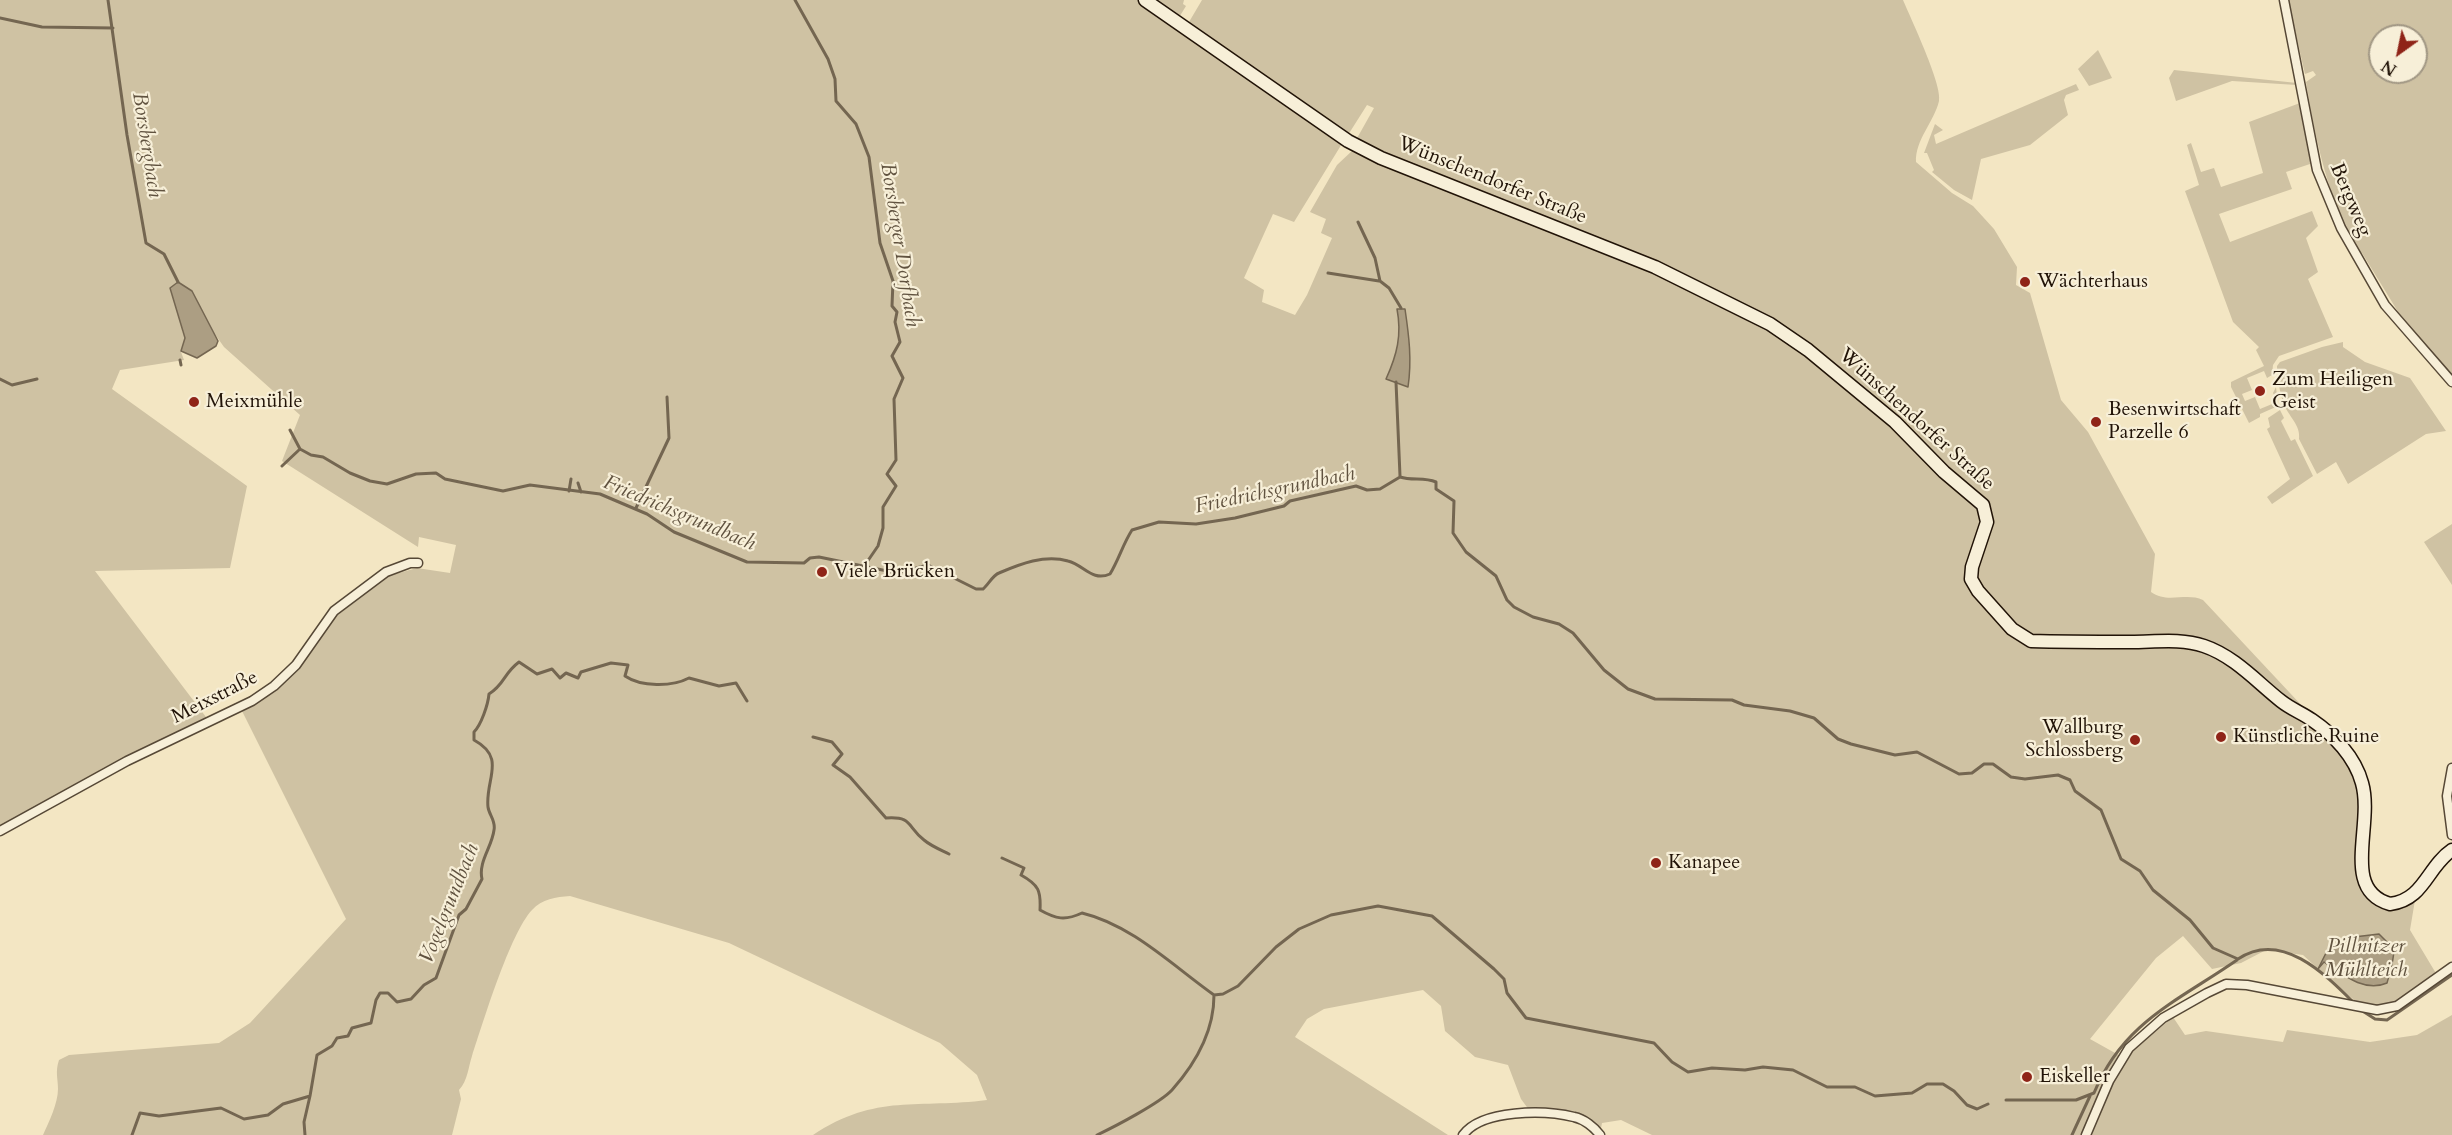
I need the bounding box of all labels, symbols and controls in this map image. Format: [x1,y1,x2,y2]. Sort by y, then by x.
north arrow [2368,24,2428,84]
text: N [2377,54,2401,80]
water label: Borsbergbach [125,91,167,199]
street label: Wünschendorfer Straße [1394,132,1590,230]
street label: Bergweg [2324,160,2376,240]
water label: Borsberger Dorfbach [874,161,924,329]
place label: Wächterhaus [2037,270,2148,294]
marker: Wächterhaus [2018,275,2032,289]
street label: Wünschendorfer Straße [1833,344,1999,496]
place label: Zum Heiligen Geist [2272,368,2393,415]
marker: Zum Heiligen Geist [2253,384,2267,398]
place label: Meixmühle [206,390,302,414]
marker: Meixmühle [187,395,201,409]
place label: Besenwirtschaft Parzelle 6 [2108,398,2241,445]
marker: Besenwirtschaft Parzelle 6 [2089,415,2103,429]
water label: Friedrichsgrundbach [1193,462,1357,520]
water label: Friedrichsgrundbach [599,471,759,557]
place label: Viele Brücken [834,560,955,584]
marker: Viele Brücken [815,565,829,579]
street label: Meixstraße [168,666,262,730]
place label: Wallburg Schlossberg [2025,716,2123,763]
place label: Künstliche Ruine [2233,725,2379,749]
marker: Künstliche Ruine [2214,730,2228,744]
marker: Wallburg Schlossberg [2128,733,2142,747]
water label: Vogelgrundbach [415,840,485,968]
place label: Kanapee [1668,851,1740,875]
marker: Kanapee [1649,856,1663,870]
water label: Pillnitzer Mühlteich [2325,934,2407,984]
place label: Eiskeller [2039,1065,2110,1089]
marker: Eiskeller [2020,1070,2034,1084]

